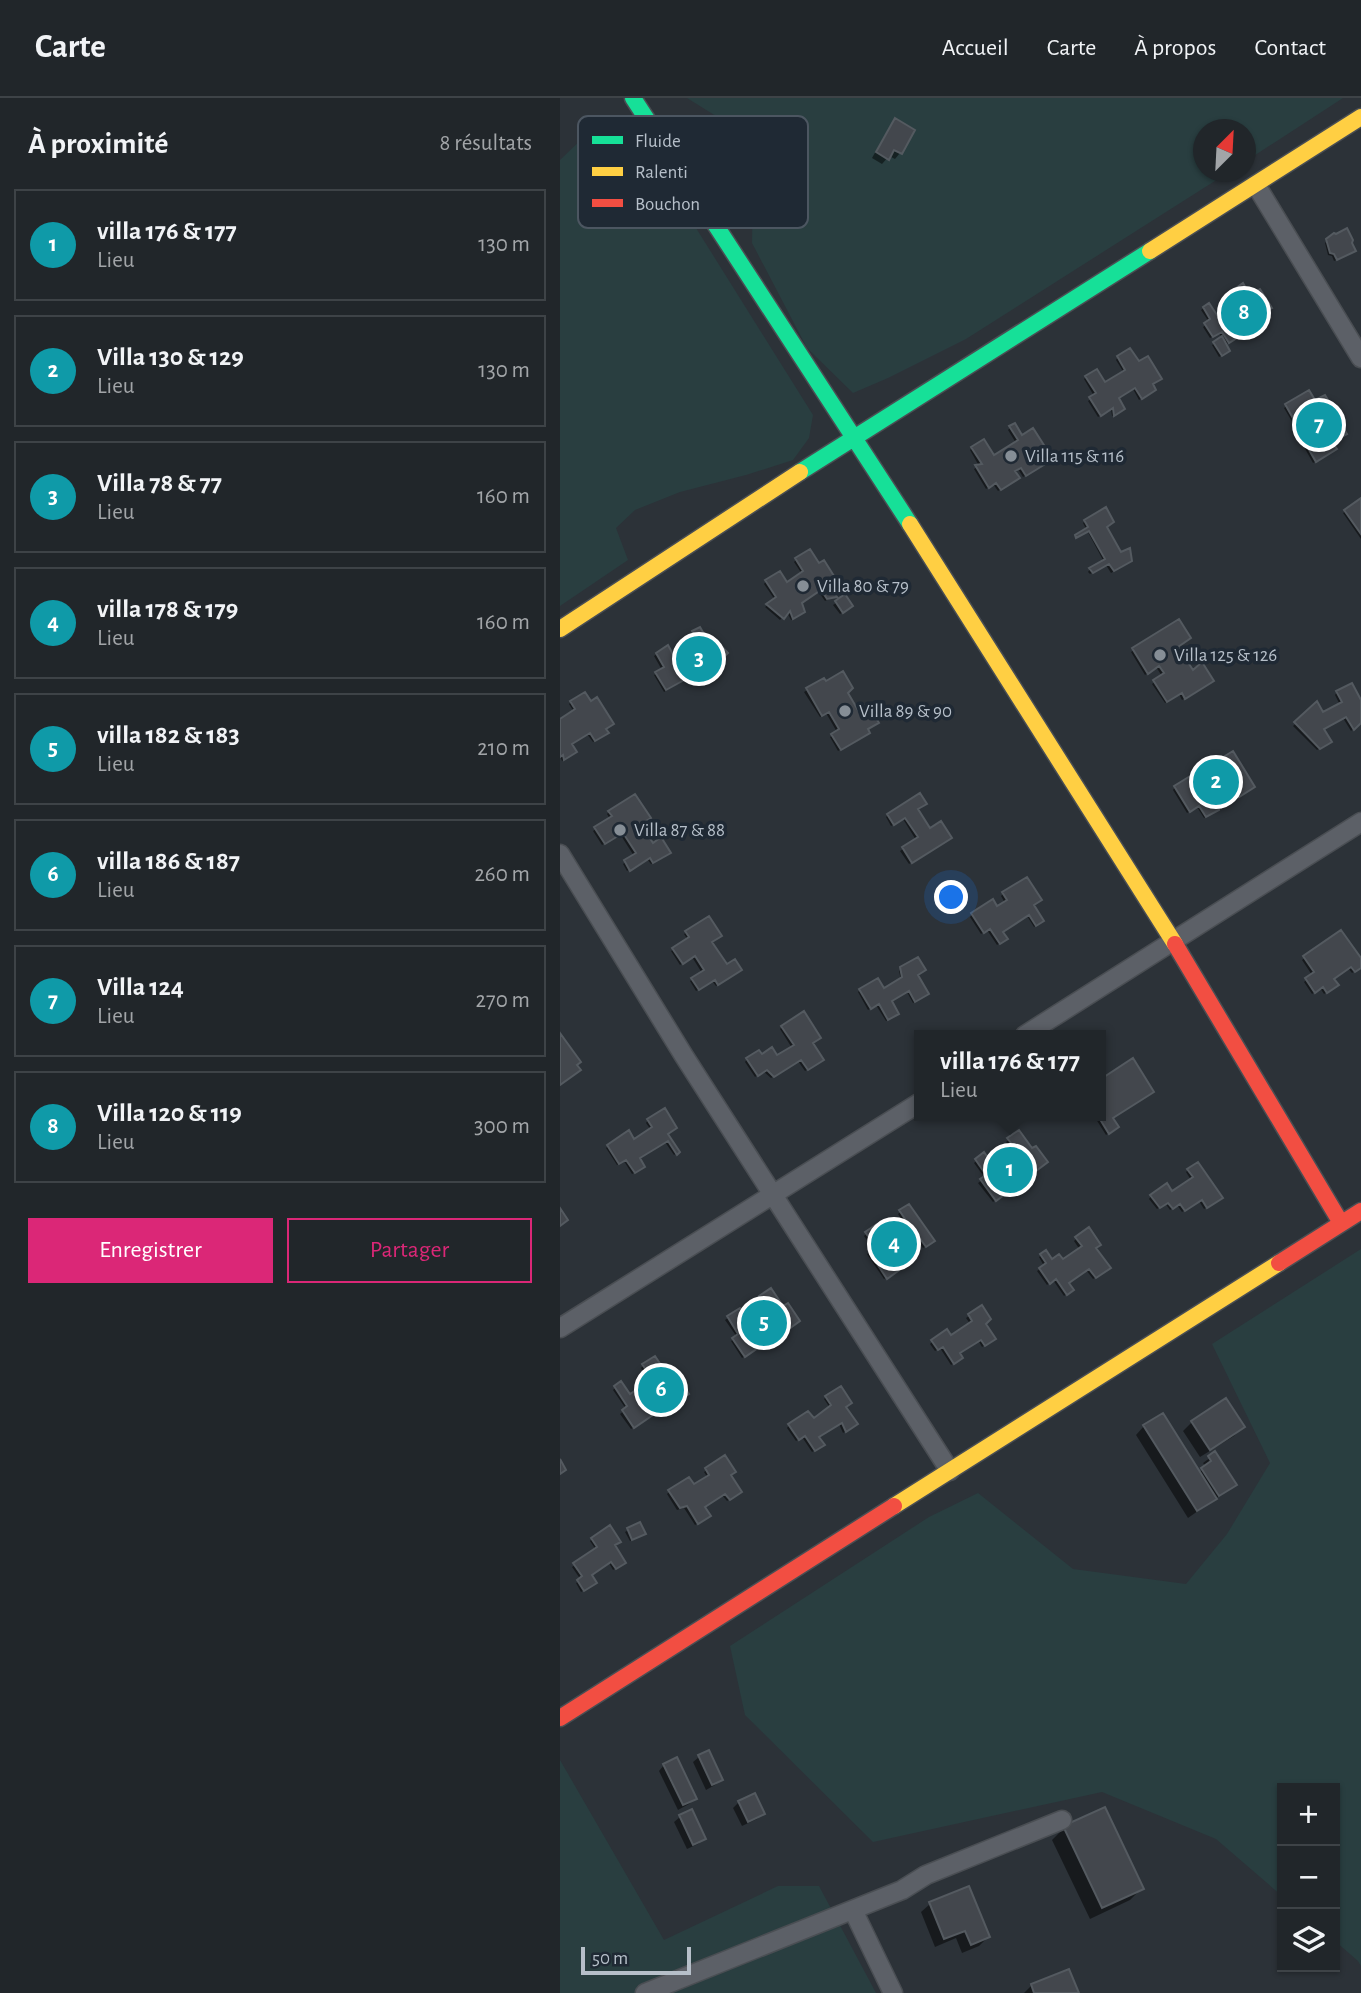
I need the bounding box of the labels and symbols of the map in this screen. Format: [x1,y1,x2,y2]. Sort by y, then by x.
legend [578,116,808,228]
north arrow [1193,119,1256,182]
text: Fluide [635,132,681,151]
text: Ralenti [635,163,688,182]
text: Bouchon [635,195,700,214]
pin: 8 [1221,287,1267,339]
pin: 7 [1296,399,1342,451]
place label: Villa 115 & 116 [1025,447,1124,466]
marker: Villa 115 & 116 [1003,448,1019,464]
place label: Villa 80 & 79 [817,577,909,596]
marker: Villa 80 & 79 [795,578,811,594]
pin: 3 [676,633,722,685]
place label: Villa 125 & 126 [1174,646,1277,665]
marker: Villa 125 & 126 [1152,647,1168,663]
place label: Villa 89 & 90 [859,702,952,721]
marker: Villa 89 & 90 [837,703,853,719]
pin: 2 [1193,756,1239,808]
place label: Villa 87 & 88 [634,821,725,840]
marker: Villa 87 & 88 [612,822,628,838]
your location [934,880,968,914]
pin: 1 [987,1144,1033,1196]
pin: 4 [871,1218,917,1270]
pin: 5 [741,1297,787,1349]
pin: 6 [638,1364,684,1416]
scale bar [581,1944,691,1976]

